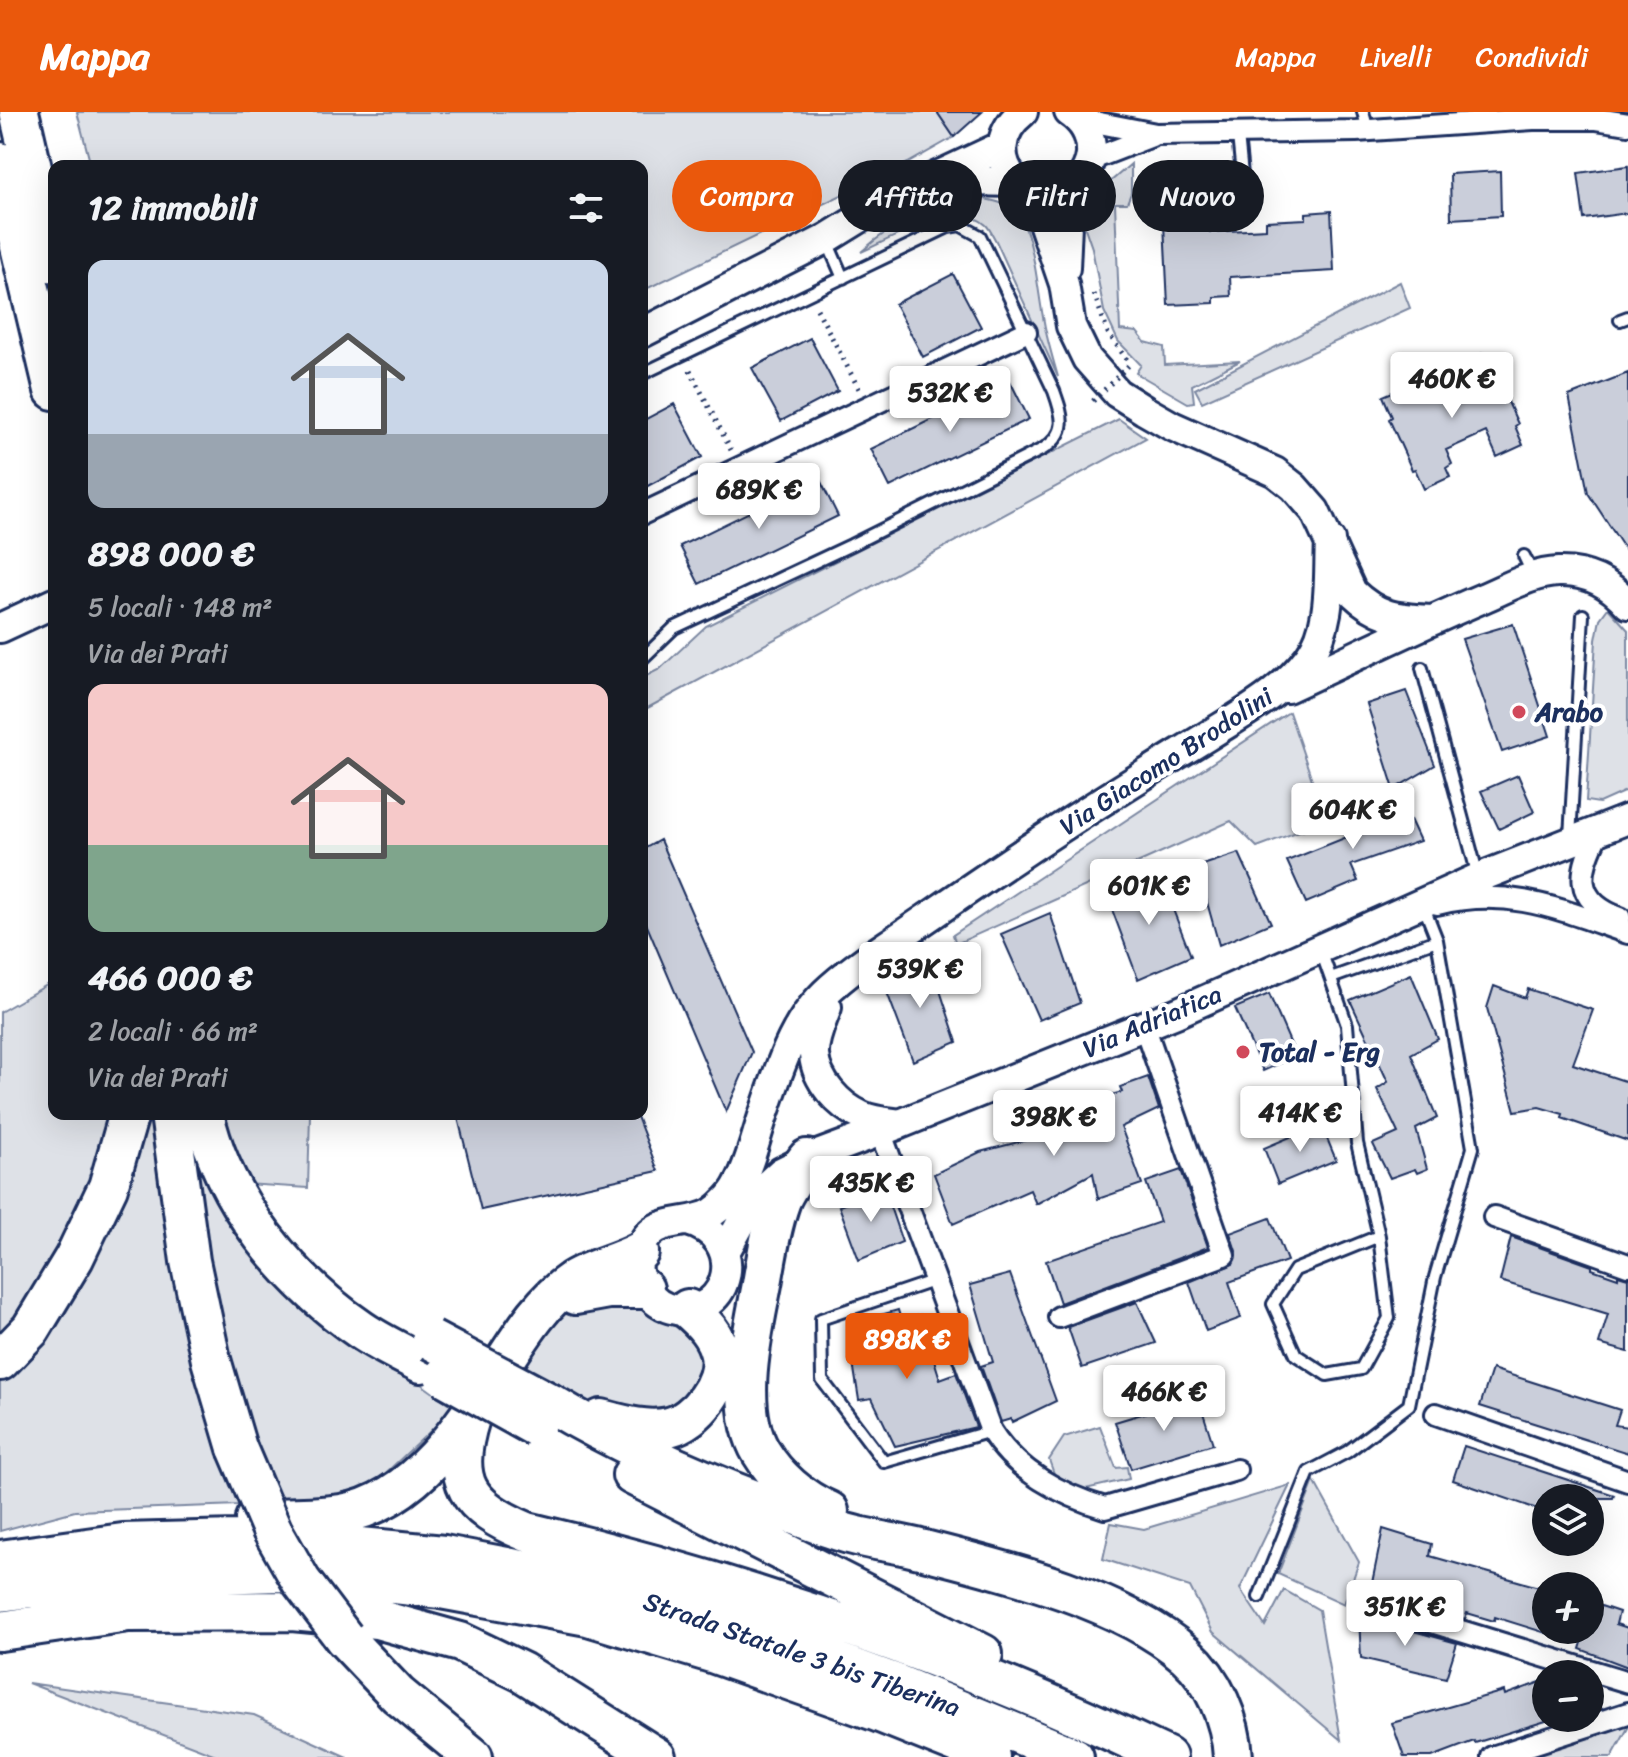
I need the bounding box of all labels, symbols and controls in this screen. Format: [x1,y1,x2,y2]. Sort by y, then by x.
text: Mappa [40,23,149,90]
text: Mappa [1235,32,1316,81]
text: Livelli [1360,32,1431,81]
text: Condividi [1475,32,1588,81]
chip: Compra [672,160,822,232]
chip: Affitta [838,160,982,232]
chip: Filtri [998,160,1116,232]
chip: Nuovo [1132,160,1264,232]
text: 12 immobili [88,178,257,238]
icon: filters [564,186,608,230]
icon: home [276,312,420,456]
pin: 460K € [1387,352,1517,420]
text: 460K € [1408,355,1496,401]
pin: 532K € [885,366,1015,434]
text: 532K € [908,369,993,415]
pin: 689K € [694,463,824,531]
text: 689K € [716,466,802,512]
text: 898 000 € [88,524,255,584]
text: 5 locali · 148 m² [88,584,272,630]
text: Via dei Prati [88,630,228,676]
street label: Via Giacomo Brodolini [1050,674,1283,848]
place label: Arabo [1534,689,1604,735]
marker: Arabo [1510,703,1528,721]
icon: home [276,736,420,880]
pin: 604K € [1288,783,1418,851]
text: 604K € [1309,786,1397,832]
pin: 601K € [1084,859,1214,927]
text: 601K € [1108,862,1190,908]
pin: 539K € [855,942,985,1010]
text: 539K € [877,945,963,991]
text: 466 000 € [88,948,253,1008]
street label: Via Adriatica [1075,971,1229,1071]
text: 2 locali · 66 m² [88,1008,258,1054]
place label: Total - Erg [1259,1029,1380,1075]
marker: Total - Erg [1234,1043,1252,1061]
text: Via dei Prati [88,1054,228,1100]
pin: 414K € [1235,1086,1365,1154]
text: 414K € [1258,1089,1342,1135]
pin: 398K € [989,1090,1119,1158]
text: 398K € [1011,1093,1097,1139]
pin: 435K € [806,1156,936,1224]
text: 435K € [828,1159,914,1205]
pin: 898K € [842,1313,972,1381]
text: 898K € [863,1316,951,1362]
pin: 466K € [1099,1365,1229,1433]
text: 466K € [1121,1368,1207,1414]
map controls [1532,1484,1604,1732]
button: layers [1532,1484,1604,1556]
button: + [1532,1572,1604,1644]
street label: Strada Statale 3 bis Tiberina [637,1578,967,1730]
pin: 351K € [1340,1580,1470,1648]
text: 351K € [1364,1583,1446,1629]
button: − [1532,1660,1604,1732]

